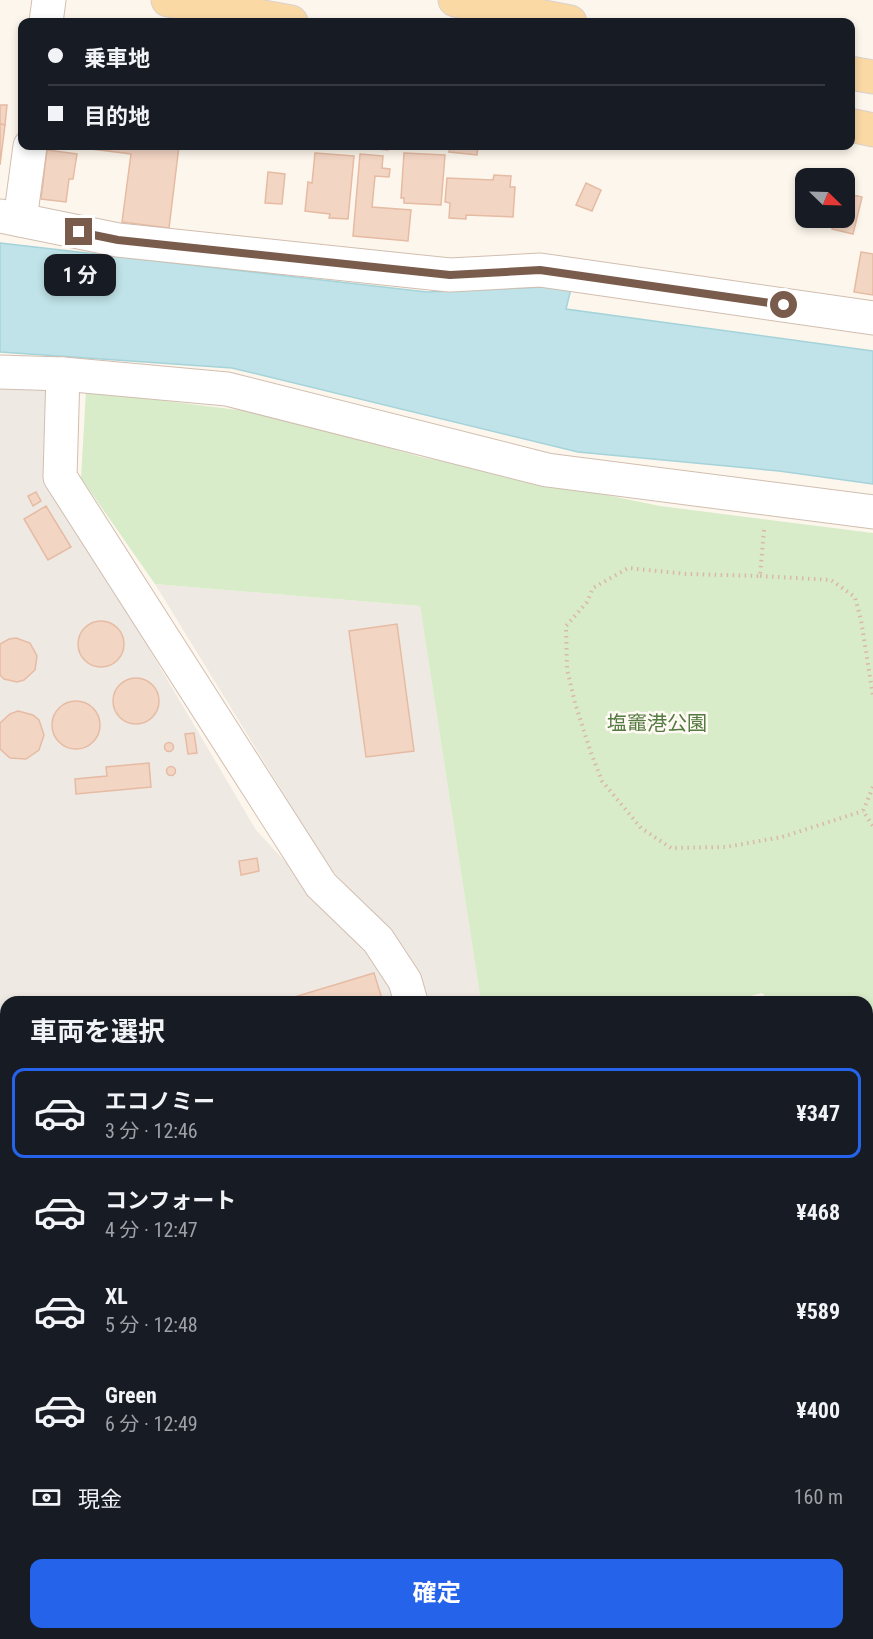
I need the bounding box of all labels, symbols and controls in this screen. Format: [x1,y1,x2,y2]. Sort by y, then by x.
text: 乗車地 [84,46,150,71]
text: 目的地 [84,104,150,129]
north arrow [795,168,855,228]
map controls [795,168,855,228]
route end [65,218,92,245]
callout: 1 分 [43,253,115,295]
text: 1 分 [63,263,97,287]
route start [770,291,797,318]
park label: 塩竈港公園 [607,711,707,735]
text: 車両を選択 [30,1016,165,1048]
icon: car [33,1086,87,1140]
text: エコノミー [105,1089,215,1114]
text: ¥347 [796,1101,840,1126]
text: 3 分 · 12:46 [105,1119,198,1143]
icon: car [33,1185,87,1239]
text: コンフォート [105,1188,236,1213]
text: ¥468 [796,1200,840,1225]
text: 4 分 · 12:47 [105,1218,198,1242]
icon: car [33,1284,87,1338]
text: XL [105,1284,128,1309]
text: ¥589 [796,1299,840,1324]
text: 5 分 · 12:48 [105,1313,198,1337]
icon: car [33,1383,87,1437]
text: Green [105,1383,157,1408]
text: ¥400 [796,1398,840,1423]
text: 6 分 · 12:49 [105,1412,198,1436]
icon: cash [30,1481,63,1514]
text: 160 m [794,1485,843,1509]
text: 現金 [78,1487,122,1512]
button: 確定 [30,1559,843,1628]

